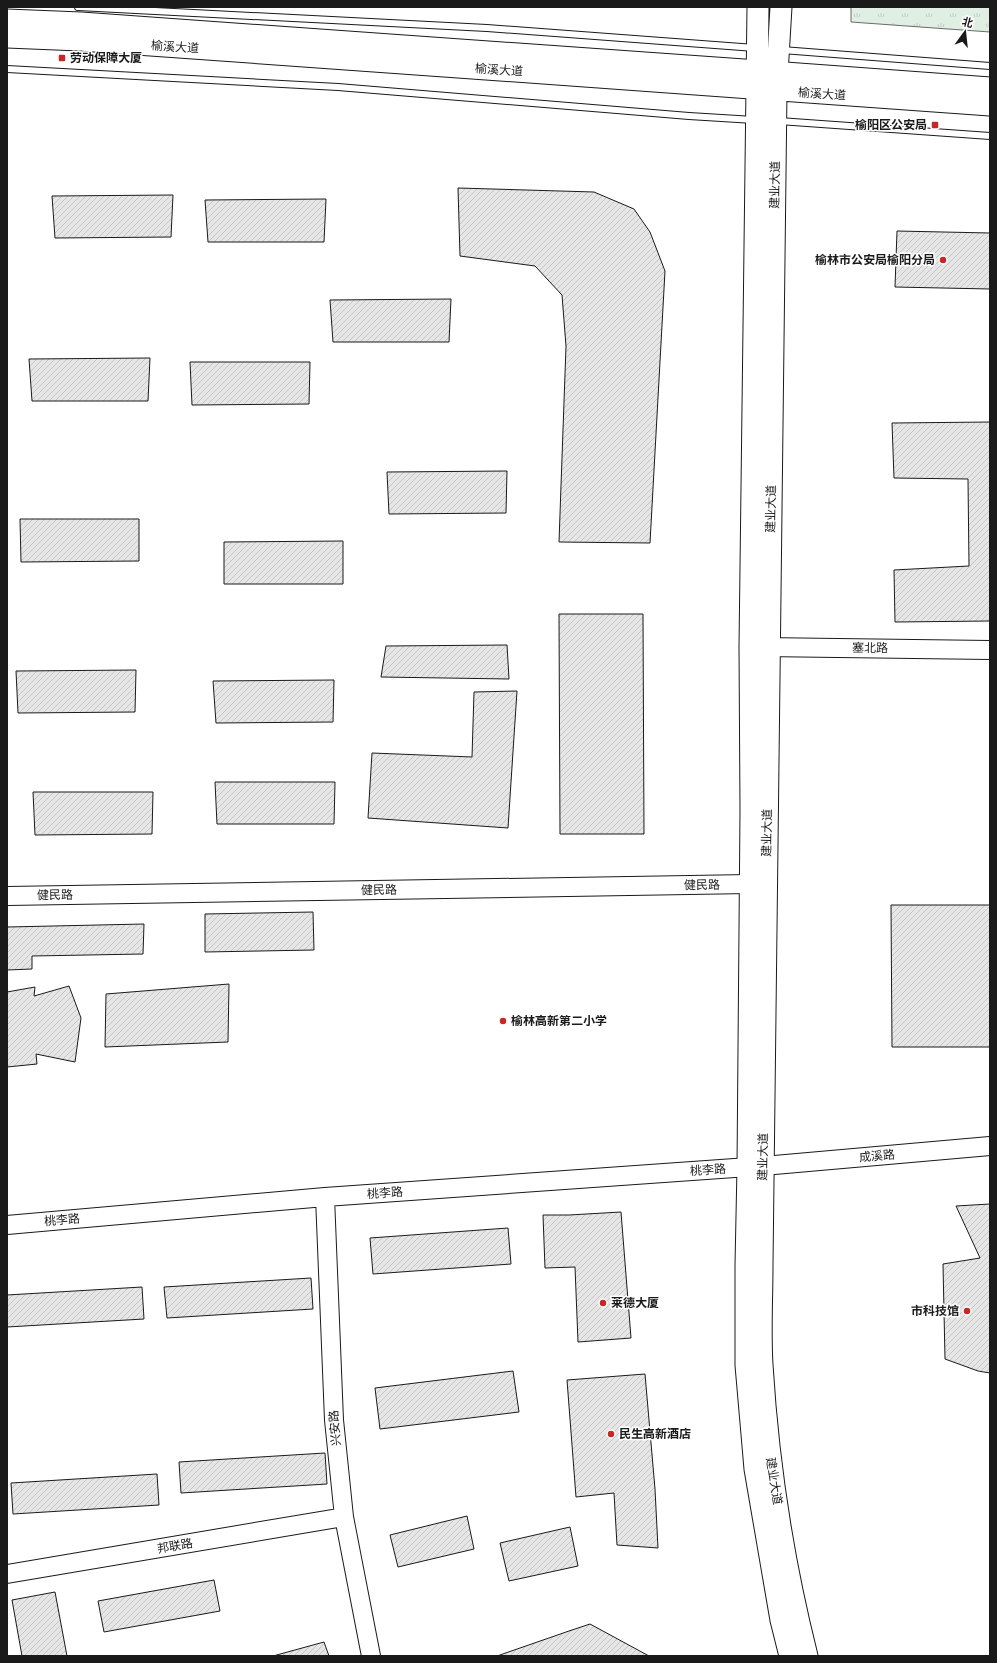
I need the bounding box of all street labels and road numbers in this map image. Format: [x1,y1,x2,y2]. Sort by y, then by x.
street label: 榆溪大道 [151,35,200,56]
street label: 榆溪大道 [475,58,524,79]
street label: 榆溪大道 [798,82,847,103]
street label: 建业大道 [765,161,782,209]
street label: 建业大道 [761,485,778,533]
street label: 塞北路 [852,638,888,655]
street label: 建业大道 [757,809,774,857]
street label: 健民路 [684,875,720,892]
street label: 健民路 [361,880,397,897]
street label: 健民路 [37,885,73,902]
street label: 建业大道 [753,1133,770,1181]
street label: 成溪路 [858,1144,896,1165]
street label: 桃李路 [689,1159,726,1178]
street label: 桃李路 [366,1182,403,1201]
street label: 桃李路 [43,1208,81,1229]
street label: 兴安路 [323,1409,344,1447]
street label: 建业大道 [763,1456,788,1506]
street label: 邦联路 [156,1533,194,1556]

